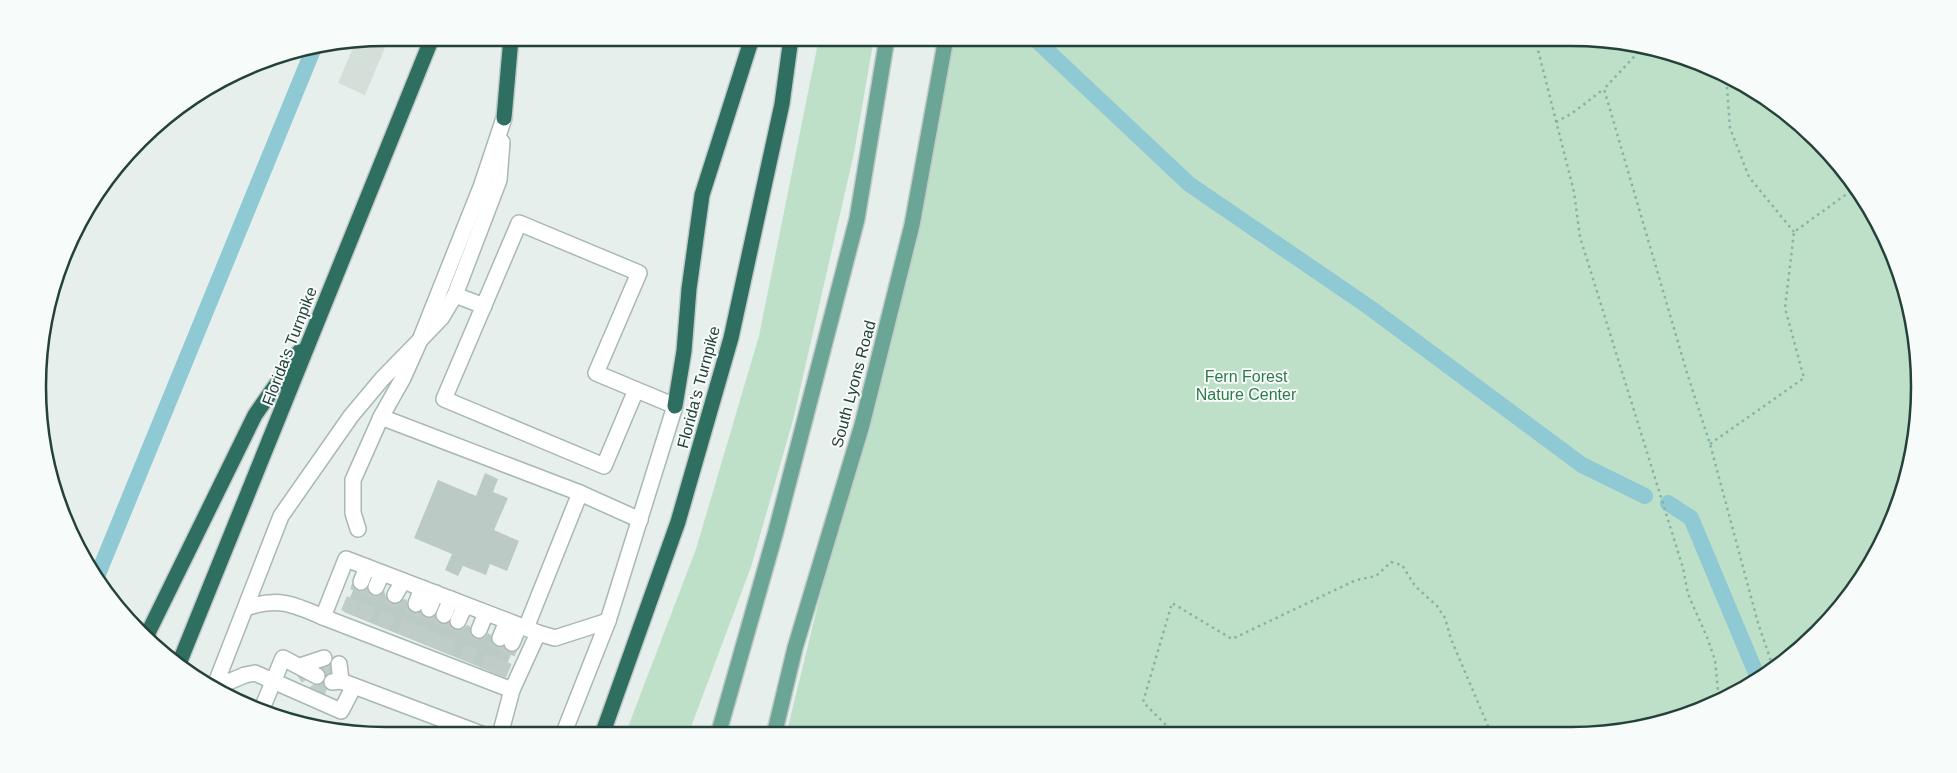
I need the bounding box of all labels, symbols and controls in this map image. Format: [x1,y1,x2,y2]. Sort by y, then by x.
street label: Florida's Turnpike [259,284,320,408]
street label: South Lyons Road [828,319,879,450]
street label: Florida's Turnpike [674,324,723,450]
park label: Fern Forest Nature Center [1196,368,1297,403]

